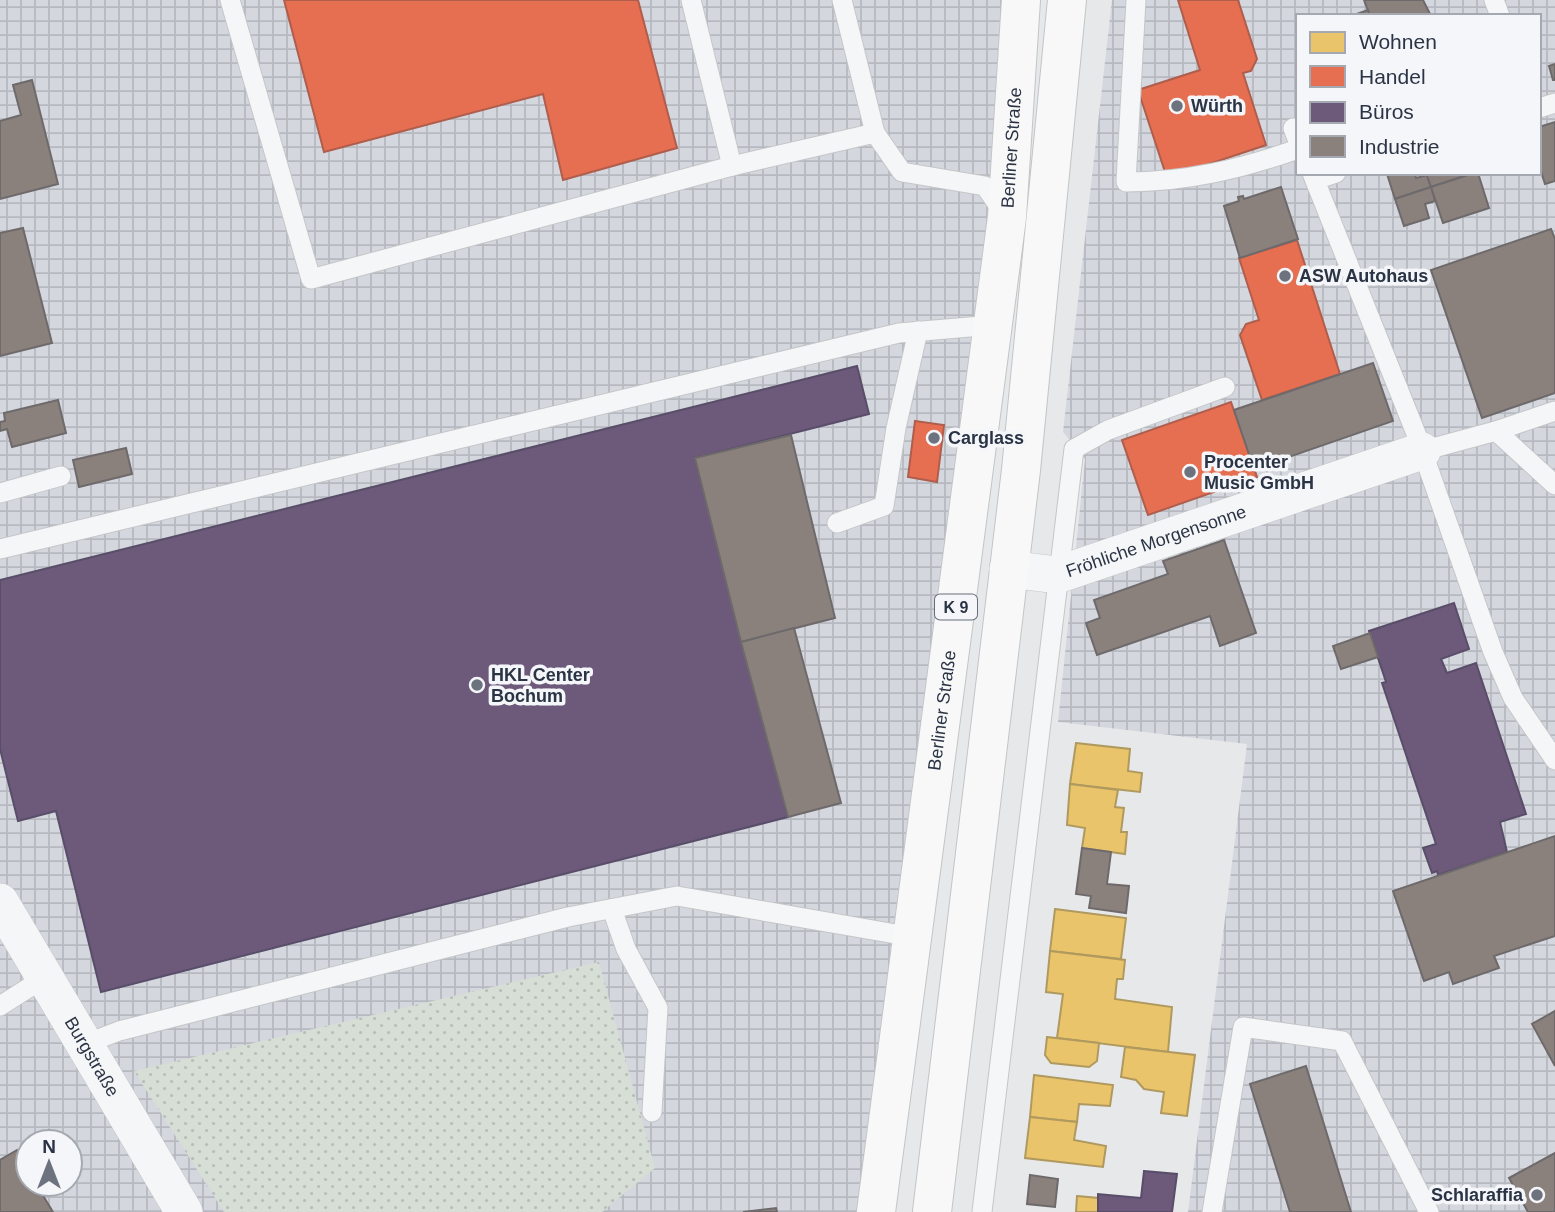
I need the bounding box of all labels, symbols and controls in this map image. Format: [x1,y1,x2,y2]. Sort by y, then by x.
legend [1296,14,1541,175]
text: Wohnen [1359,30,1437,53]
text: Handel [1359,65,1426,88]
street label: Berliner Straße [998,87,1025,209]
place label: Würth [1191,96,1243,116]
marker: Würth [1169,98,1185,114]
text: Büros [1359,100,1414,123]
text: Industrie [1359,135,1440,158]
place label: ASW Autohaus [1299,266,1428,286]
marker: ASW Autohaus [1277,268,1293,284]
place label: Carglass [948,428,1024,448]
marker: Carglass [926,430,942,446]
place label: Procenter Music GmbH [1204,452,1314,493]
marker: Procenter Music GmbH [1182,464,1198,480]
street label: Fröhliche Morgensonne [1063,501,1249,581]
road number: K 9 [935,594,977,620]
street label: Berliner Straße [924,649,960,772]
place label: HKL Center Bochum [491,665,590,706]
marker: HKL Center Bochum [469,677,485,693]
street label: Burgstraße [61,1013,123,1100]
north arrow [14,1128,84,1198]
text: N [42,1136,56,1157]
place label: Schlaraffia [1431,1185,1524,1205]
marker: Schlaraffia [1529,1187,1545,1203]

